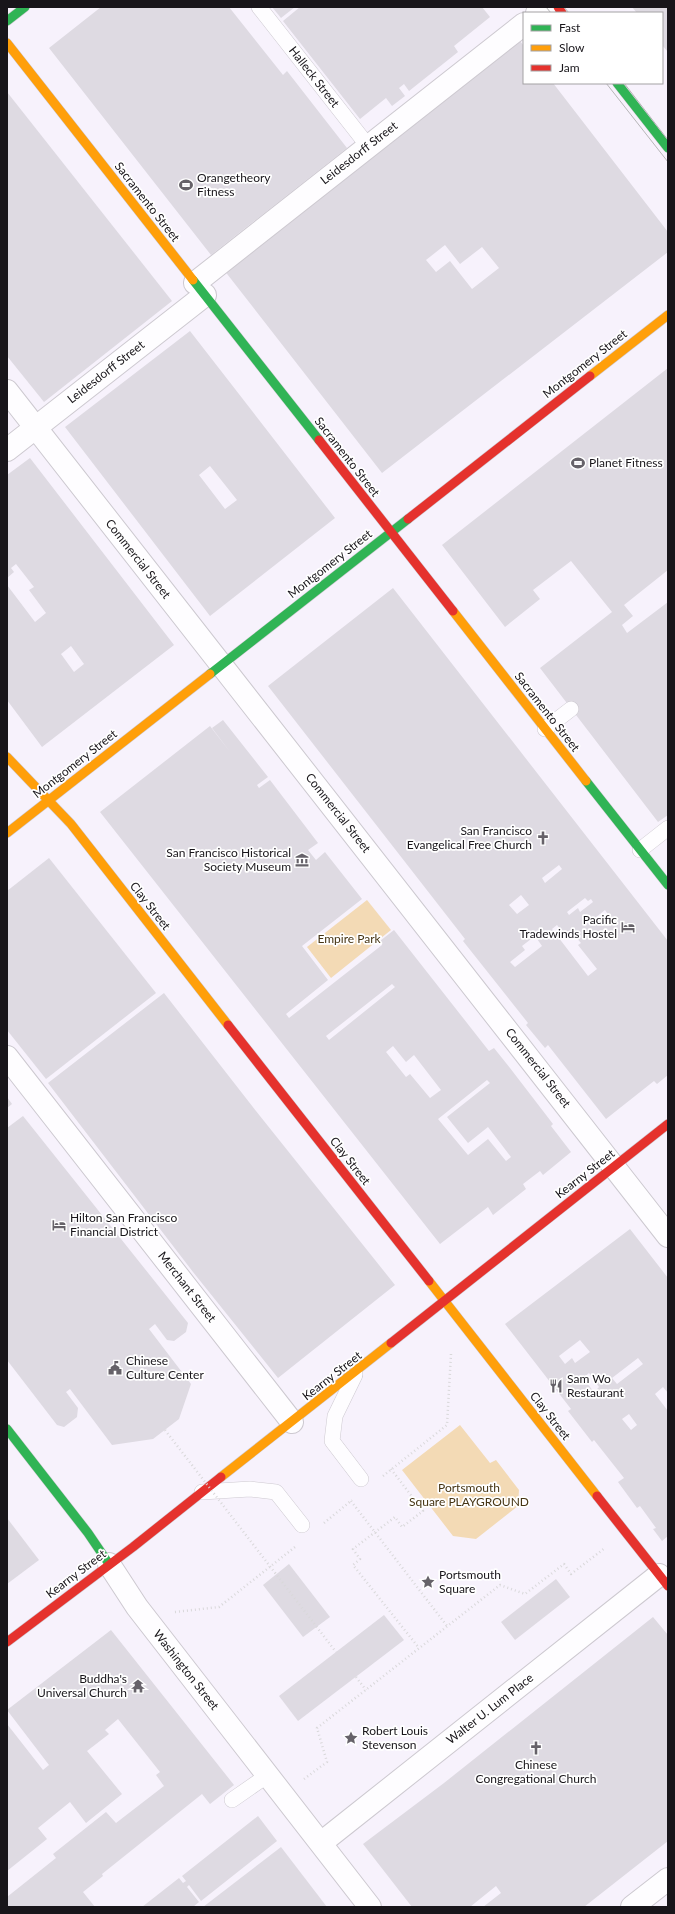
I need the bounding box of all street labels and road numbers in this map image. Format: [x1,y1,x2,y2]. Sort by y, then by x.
street label: Halleck Street [286,43,343,111]
street label: Leidesdorff Street [317,117,401,187]
street label: Sacramento Street [112,159,184,245]
street label: Montgomery Street [540,326,630,401]
street label: Leidesdorff Street [64,336,148,406]
street label: Sacramento Street [312,414,384,500]
street label: Commercial Street [103,516,175,602]
street label: Montgomery Street [285,526,375,601]
street label: Sacramento Street [512,669,584,755]
street label: Montgomery Street [30,726,120,801]
street label: Commercial Street [303,770,375,856]
street label: Clay Street [127,879,174,933]
street label: Commercial Street [503,1025,575,1111]
street label: Clay Street [327,1134,374,1188]
street label: Kearny Street [552,1145,618,1201]
street label: Merchant Street [155,1248,220,1326]
street label: Kearny Street [299,1347,365,1403]
street label: Clay Street [527,1389,574,1443]
street label: Kearny Street [43,1546,109,1601]
street label: Washington Street [150,1627,223,1713]
street label: Walter U. Lum Place [443,1670,536,1747]

